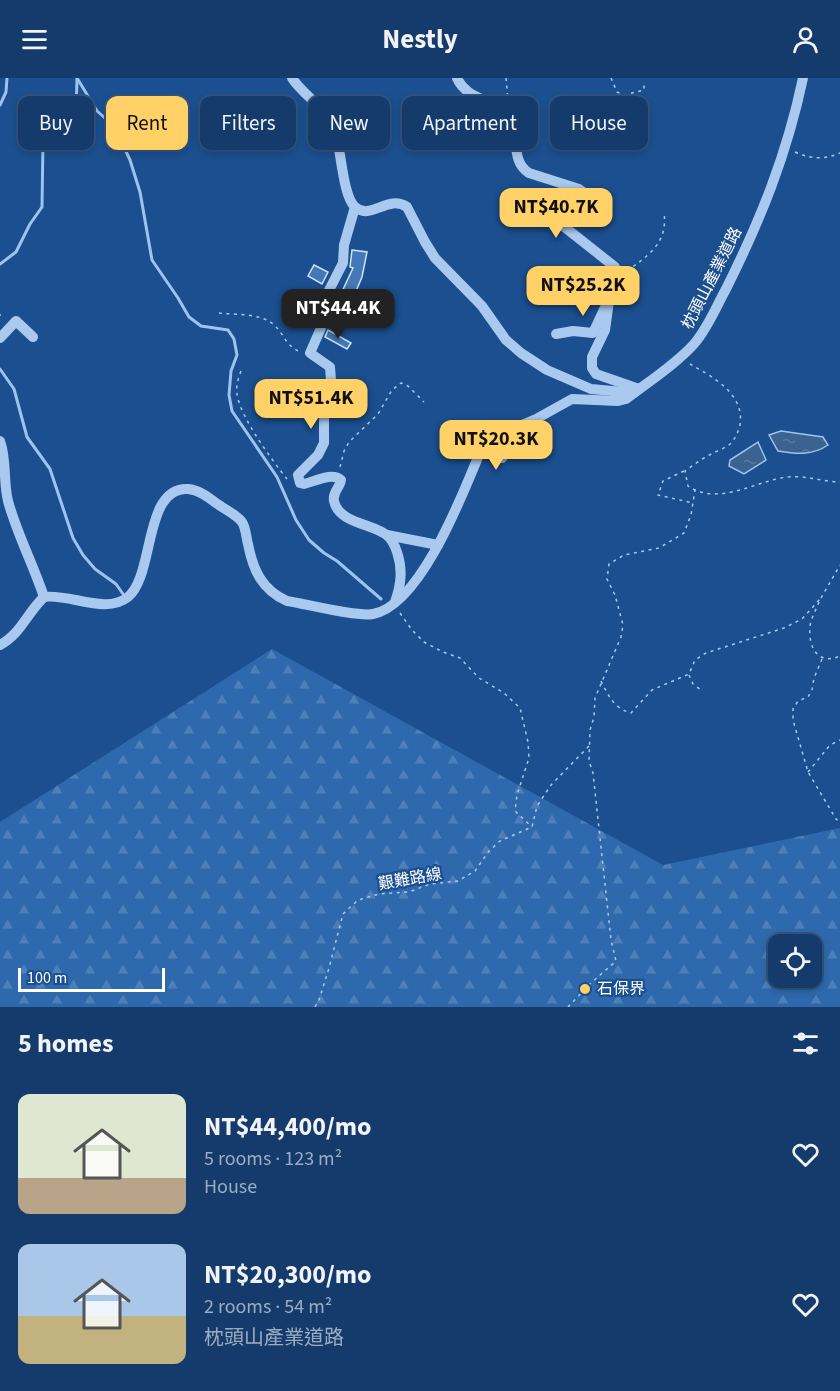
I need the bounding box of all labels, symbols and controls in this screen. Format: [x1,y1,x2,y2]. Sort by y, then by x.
text: Nestly [382,20,458,59]
icon: menu [18,23,51,56]
icon: person [789,23,822,56]
chip: Buy [18,96,94,150]
chip: Rent [106,96,188,150]
chip: Filters [200,96,296,150]
chip: New [308,96,390,150]
chip: Apartment [402,96,538,150]
chip: House [550,96,648,150]
pin: NT$40.7K [494,188,618,239]
text: NT$40.7K [514,193,598,221]
street label: 枕頭山產業道路 [677,223,747,333]
pin: NT$25.2K [521,266,645,317]
text: NT$25.2K [541,271,625,299]
pin: NT$44.4K [276,289,400,340]
text: NT$44.4K [296,294,380,322]
pin: NT$51.4K [249,379,373,430]
text: NT$51.4K [269,384,353,412]
pin: NT$20.3K [434,420,558,471]
text: NT$20.3K [454,425,538,453]
street label: 艱難路線 [377,863,443,895]
map controls [768,934,822,988]
button: locate [768,934,822,988]
scale bar [18,965,165,992]
text: 100 m [27,967,67,989]
place label: 石保界 [597,978,645,1000]
marker: 石保界 [578,982,592,996]
text: 5 homes [18,1025,113,1062]
icon: filters [789,1027,822,1060]
text: NT$44,400/mo [204,1108,371,1145]
icon: home [66,1118,138,1190]
icon: heart [789,1138,822,1171]
text: 5 rooms · 123 m² [204,1145,342,1173]
text: House [204,1173,257,1201]
text: NT$20,300/mo [204,1256,371,1293]
icon: home [66,1268,138,1340]
icon: heart [789,1288,822,1321]
text: 2 rooms · 54 m² [204,1293,332,1321]
text: 枕頭山產業道路 [204,1324,344,1352]

